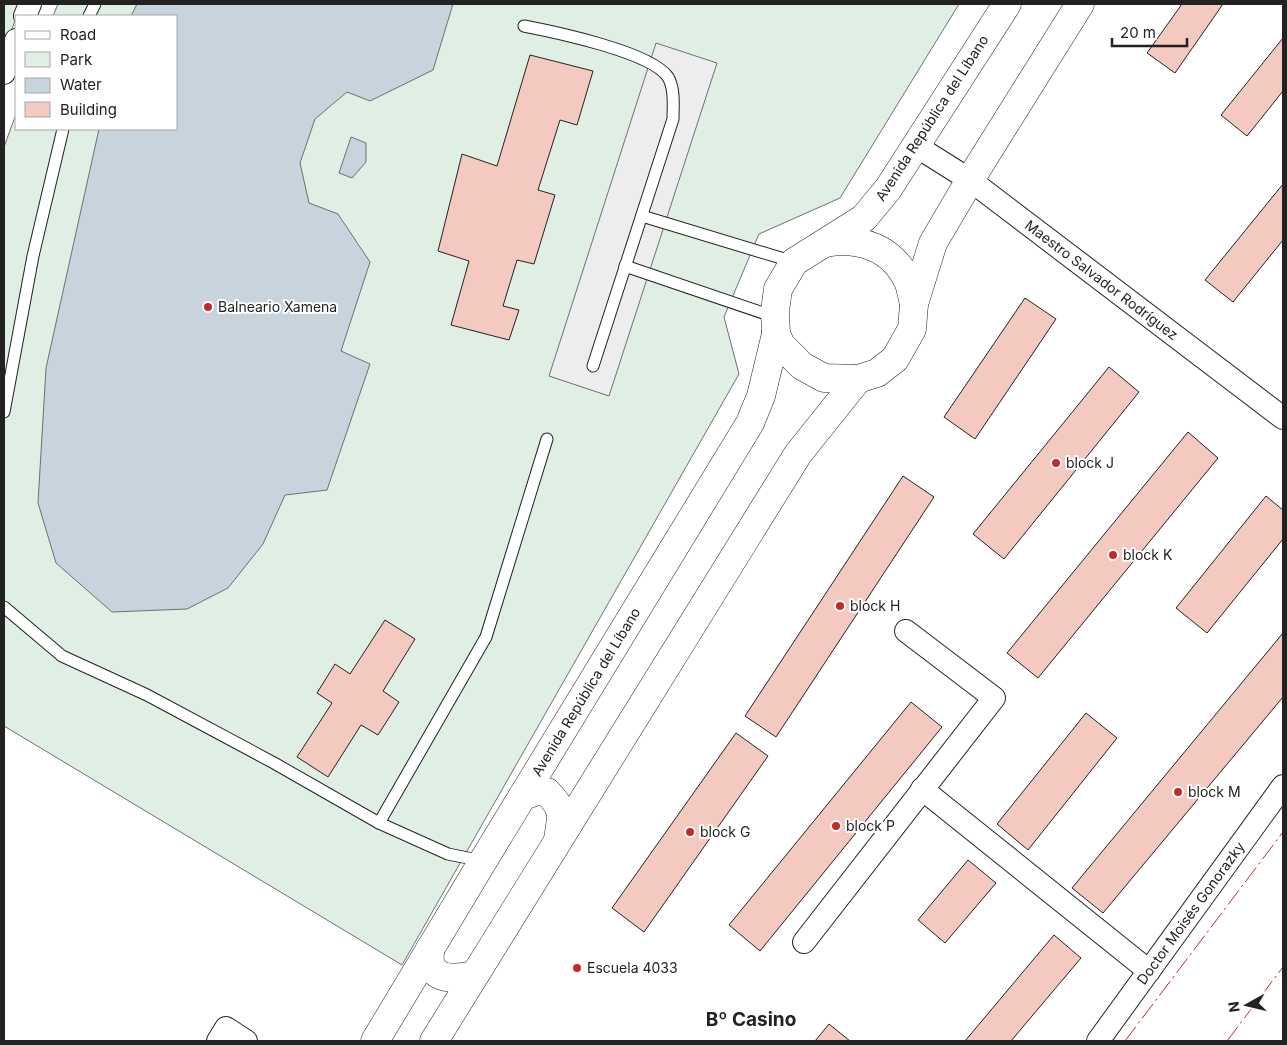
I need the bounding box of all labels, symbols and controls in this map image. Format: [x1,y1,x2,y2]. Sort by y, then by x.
legend [15,15,178,130]
scale bar [1112,15,1187,47]
text: 20 m [1120,23,1156,42]
text: Road [60,25,96,44]
street label: Avenida República del Líbano [872,32,992,204]
text: Park [60,50,93,69]
text: Water [60,75,102,94]
text: Building [60,100,117,119]
street label: Maestro Salvador Rodríguez [1022,216,1182,343]
place label: Balneario Xamena [218,298,337,315]
marker: Balneario Xamena [202,301,214,313]
place label: block J [1066,454,1114,471]
marker: block J [1050,457,1062,469]
place label: block K [1123,546,1173,563]
marker: block K [1107,549,1119,561]
place label: block H [850,597,900,614]
marker: block H [834,600,846,612]
street label: Avenida República del Líbano [528,604,644,779]
place label: block M [1188,783,1241,800]
marker: block M [1172,786,1184,798]
place label: block P [846,817,895,834]
marker: block P [830,820,842,832]
place label: block G [700,823,750,840]
marker: block G [684,826,696,838]
street label: Doctor Moisés Gonorazky [1133,838,1248,987]
place label: Escuela 4033 [587,959,678,976]
marker: Escuela 4033 [571,962,583,974]
north arrow [1222,980,1272,1030]
text: N [1224,1000,1243,1013]
district label: Bº Casino [706,1008,796,1031]

